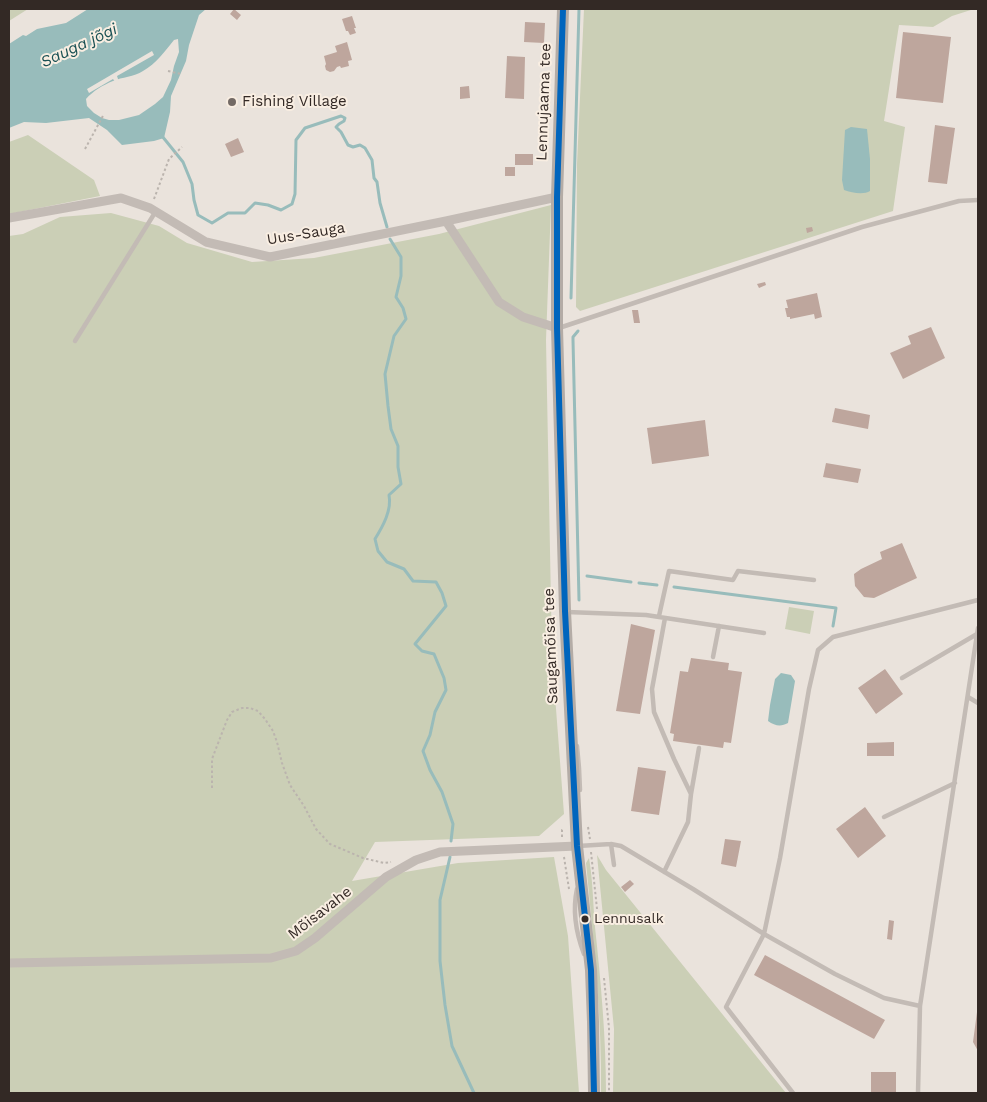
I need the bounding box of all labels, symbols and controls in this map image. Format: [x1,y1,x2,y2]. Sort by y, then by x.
water label: Sauga jõgi [38,20,120,72]
street label: Lennujaama tee [533,43,555,161]
place label: Fishing Village [242,93,347,111]
marker: Fishing Village [226,96,238,108]
street label: Uus-Sauga [266,219,346,249]
street label: Saugamõisa tee [540,588,562,704]
street label: Mõisavahe [285,883,355,943]
place label: Lennusalk [594,911,664,927]
marker: Lennusalk [580,914,590,924]

